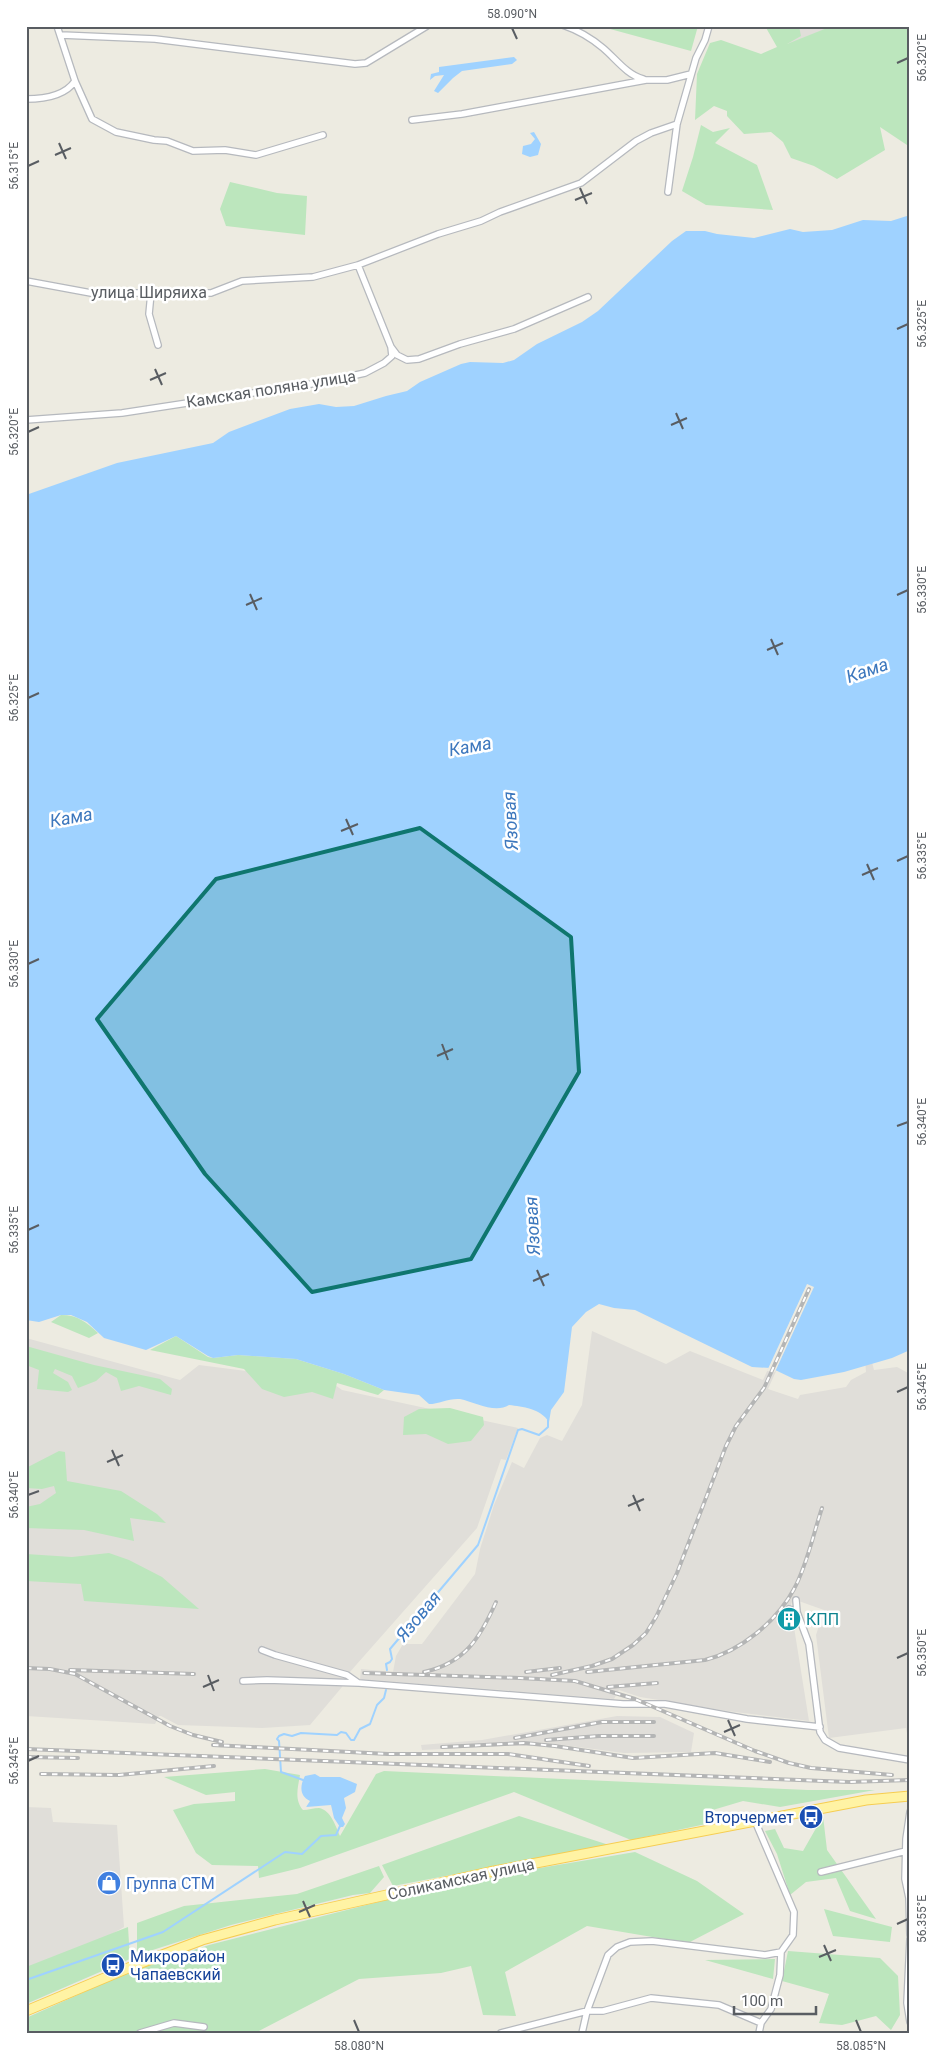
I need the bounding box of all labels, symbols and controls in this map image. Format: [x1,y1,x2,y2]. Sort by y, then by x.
text: 58.090°N [487,7,537,21]
text: 56.320°E [915,34,929,82]
text: 56.315°E [7,142,21,190]
street label: улица Ширяиха [91,283,207,302]
text: 56.325°E [915,300,929,348]
street label: Камская поляна улица [185,366,357,412]
text: 56.320°E [7,408,21,456]
text: 56.330°E [915,566,929,614]
water label: Кама [843,653,891,687]
text: 56.325°E [7,674,21,722]
water label: Кама [447,732,493,760]
water label: Язовая [498,791,522,852]
water label: Кама [48,803,94,831]
text: 56.335°E [915,832,929,880]
text: 56.330°E [7,940,21,988]
text: 56.340°E [915,1098,929,1146]
water label: Язовая [520,1196,544,1257]
text: 56.335°E [7,1206,21,1254]
text: 56.345°E [915,1363,929,1411]
text: 56.340°E [7,1471,21,1519]
water label: Язовая [390,1587,445,1646]
building icon: КПП [776,1606,802,1632]
place label: КПП [806,1610,839,1629]
text: 56.350°E [915,1629,929,1677]
text: 56.345°E [7,1737,21,1785]
bus stop icon: Вторчермет [798,1804,824,1830]
place label: Вторчермет [704,1808,794,1827]
street label: Соликамская улица [386,1854,536,1904]
shop icon: Группа СТМ [96,1870,122,1896]
place label: Группа СТМ [126,1874,215,1893]
text: 56.355°E [915,1895,929,1943]
place label: Микрорайон Чапаевский [130,1947,225,1984]
bus stop icon: Микрорайон Чапаевский [100,1952,126,1978]
scale bar [734,1984,816,2016]
text: 100 m [741,1992,783,2010]
text: 58.080°N [334,2039,384,2053]
text: 58.085°N [836,2039,886,2053]

